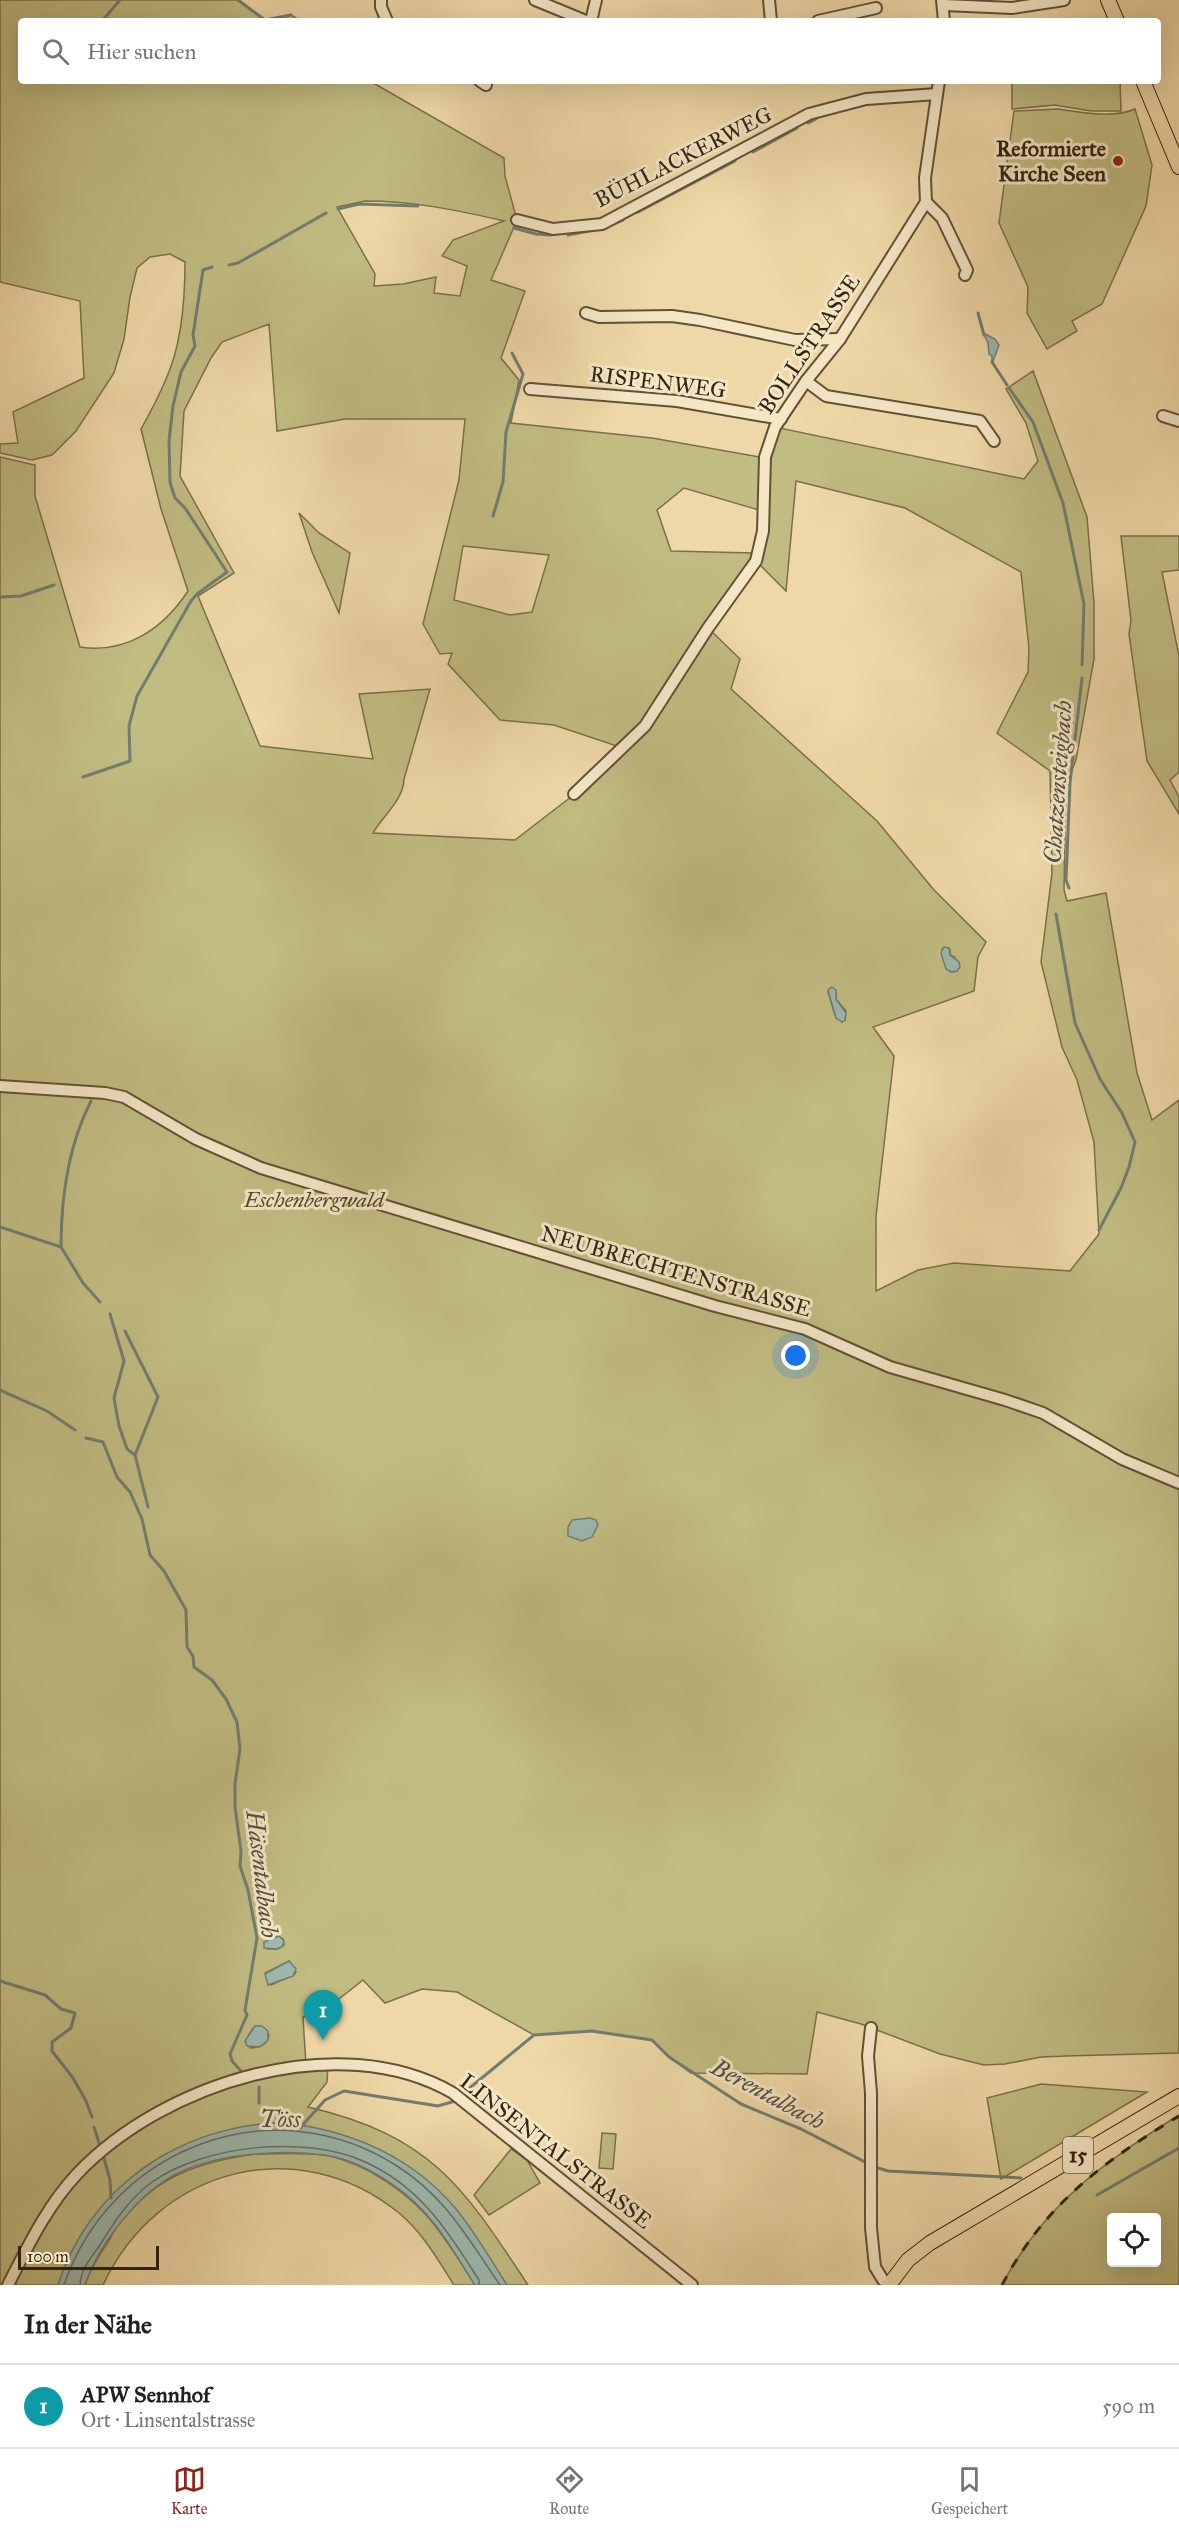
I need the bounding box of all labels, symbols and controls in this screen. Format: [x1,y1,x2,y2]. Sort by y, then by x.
search box [18,18,1161,84]
icon: search [39,35,72,68]
text: Hier suchen [87,38,196,65]
street label: BÜHLACKERWEG [590,101,776,213]
place label: Reformierte Kirche Seen [996,135,1106,187]
marker: Reformierte Kirche Seen [1111,154,1125,168]
street label: BOLLSTRASSE [752,269,866,419]
street label: RISPENWEG [588,360,728,404]
water label: Chatzensteigbach [1037,699,1079,865]
park label: Eschenbergwald [243,1186,386,1213]
street label: NEUBRECHTENSTRASSE [538,1219,814,1323]
your location [781,1341,810,1370]
water label: Häsentalbach [239,1808,285,1940]
pin: 1 [304,1990,342,2040]
water label: Berentalbach [705,2051,830,2136]
street label: LINSENTALSTRASSE [455,2068,658,2234]
water label: Töss [259,2104,302,2134]
road number: 15 [1063,2137,1093,2173]
map controls [1107,2213,1161,2267]
button: locate [1107,2213,1161,2267]
scale bar [18,2243,159,2270]
text: 100 m [27,2247,69,2266]
text: In der Nähe [24,2308,152,2340]
text: APW Sennhof [81,2381,210,2408]
text: 1 [40,2394,47,2418]
text: 590 m [1102,2394,1155,2418]
text: Ort · Linsentalstrasse [81,2408,255,2432]
tab: Karte [171,2463,207,2518]
tab: Route [549,2463,589,2518]
tab: Gespeichert [931,2463,1008,2518]

